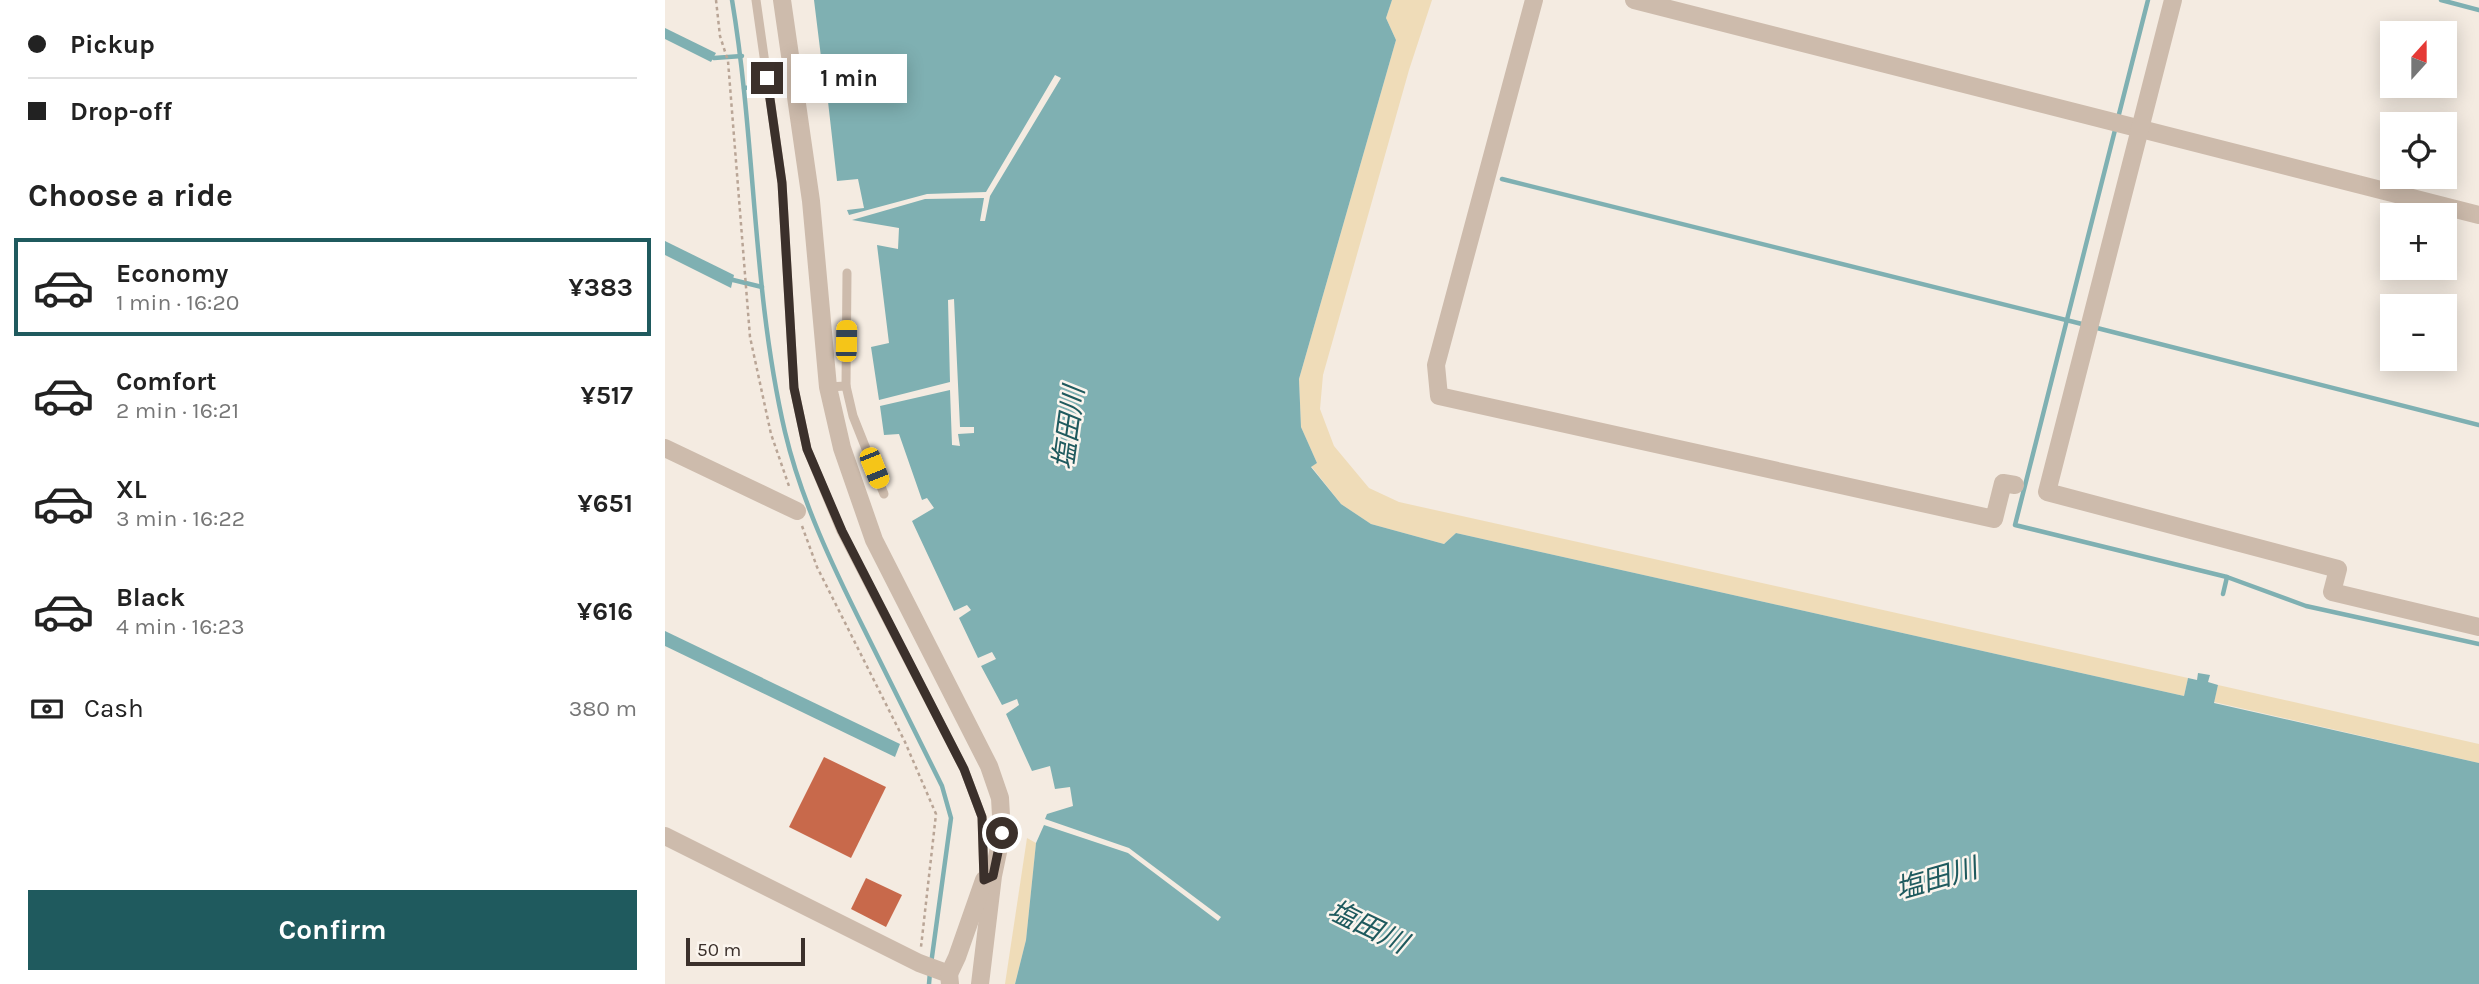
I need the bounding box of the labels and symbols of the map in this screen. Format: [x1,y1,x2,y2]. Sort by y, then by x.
north arrow [2380,21,2457,98]
callout: 1 min [791,54,907,102]
route end [751,62,783,94]
car [836,320,857,362]
water label: 塩田川 [1046,381,1091,472]
car [857,445,892,491]
route start [986,817,1018,849]
water label: 塩田川 [1891,850,1984,906]
water label: 塩田川 [1323,893,1415,961]
scale bar [686,935,805,967]

